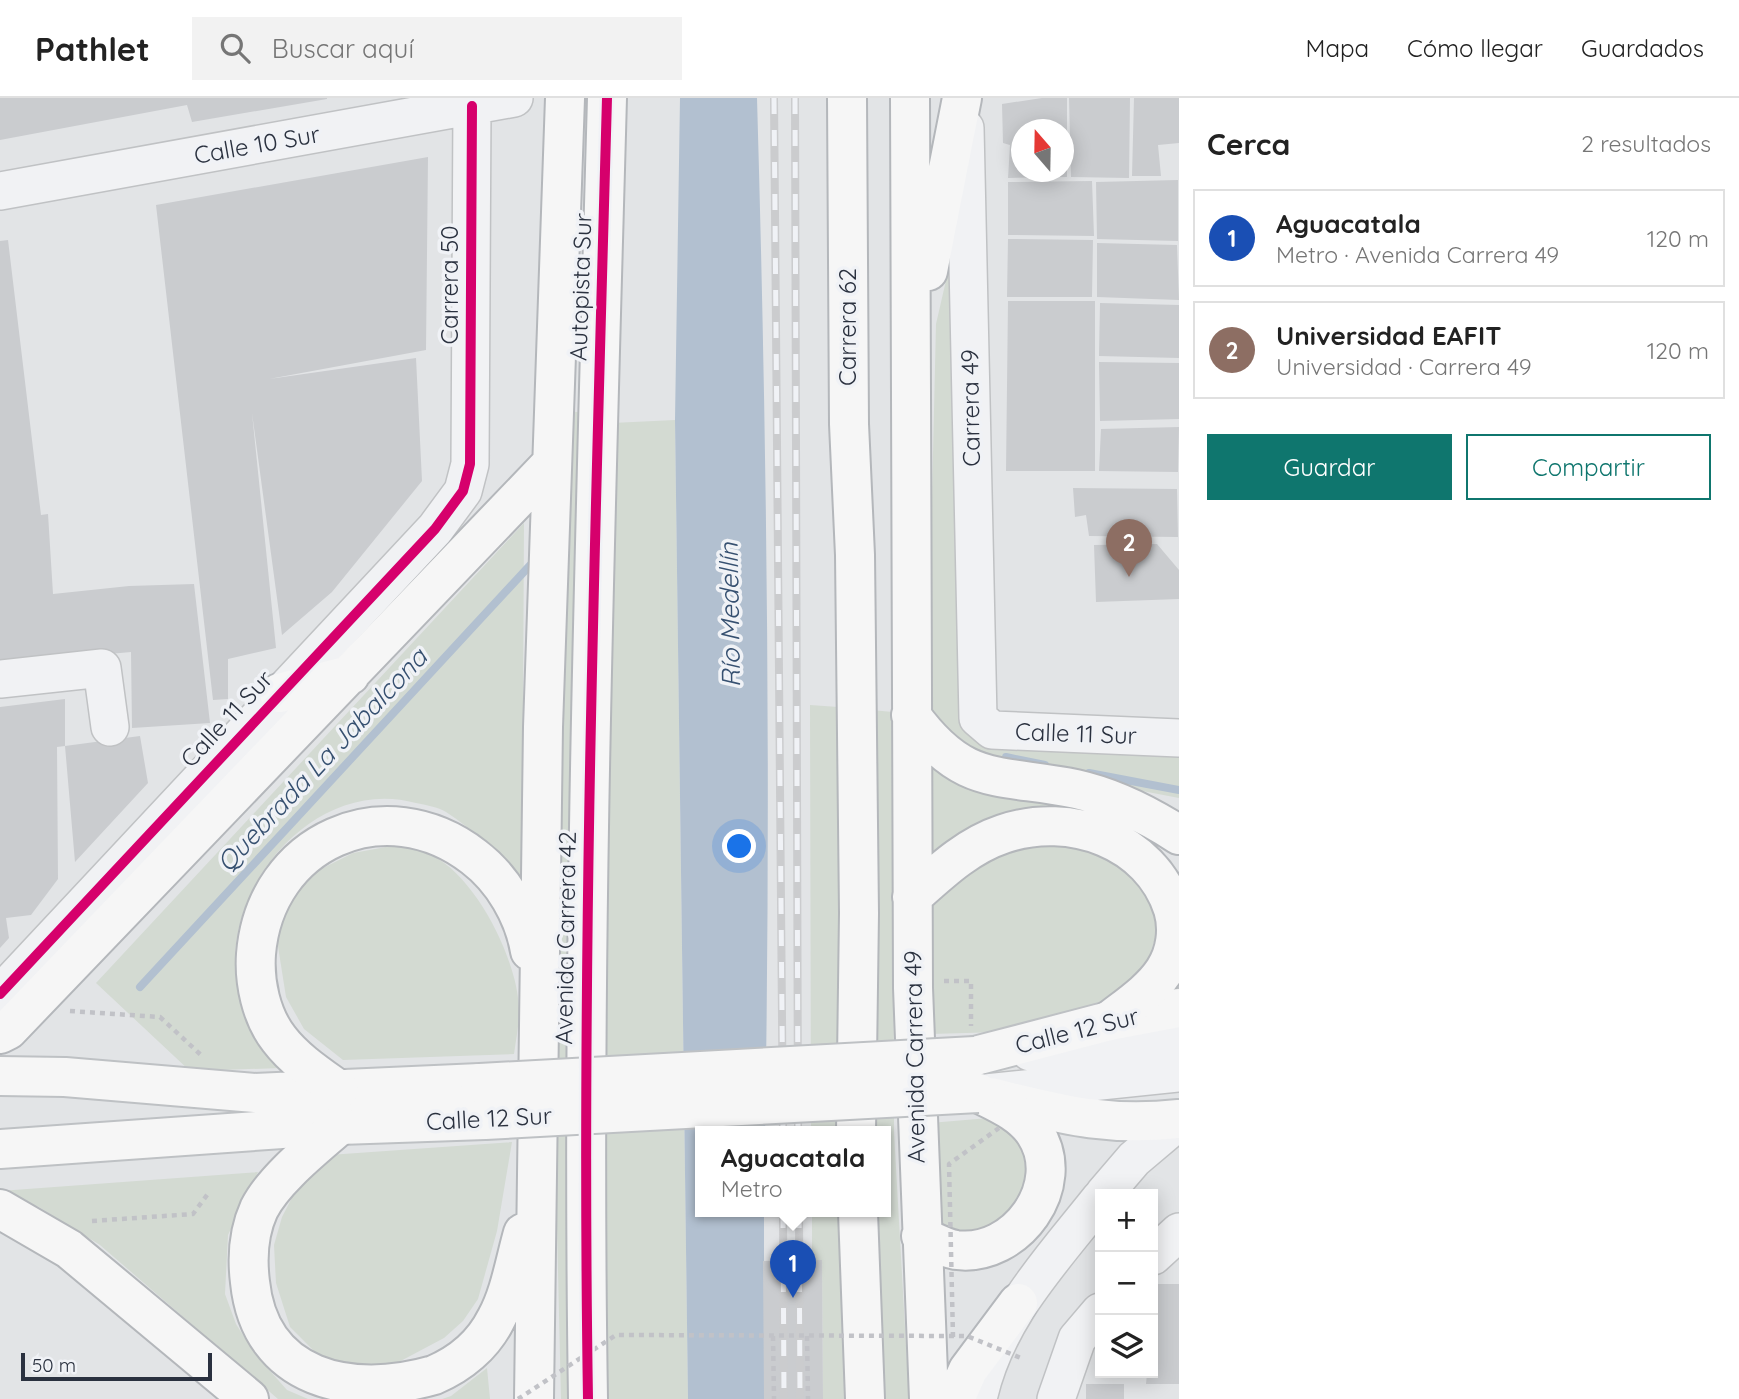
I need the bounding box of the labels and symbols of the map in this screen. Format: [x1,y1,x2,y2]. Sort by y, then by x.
street label: Calle 10 Sur [192,118,322,170]
north arrow [1011,119,1074,182]
street label: Autopista Sur [562,212,598,361]
street label: Carrera 50 [434,225,464,345]
street label: Carrera 62 [832,268,862,386]
street label: Carrera 49 [954,349,986,467]
pin: 2 [1106,519,1152,577]
water label: Río Medellín [712,541,747,688]
water label: Quebrada La Jabalcona [209,640,435,878]
street label: Calle 11 Sur [174,664,279,773]
street label: Calle 11 Sur [1015,716,1137,750]
your location [722,829,756,863]
street label: Avenida Carrera 42 [548,831,582,1045]
street label: Avenida Carrera 49 [897,950,931,1164]
street label: Calle 12 Sur [1012,1000,1142,1060]
street label: Calle 12 Sur [425,1100,553,1136]
pin: 1 [770,1240,816,1298]
scale bar [21,1350,212,1382]

